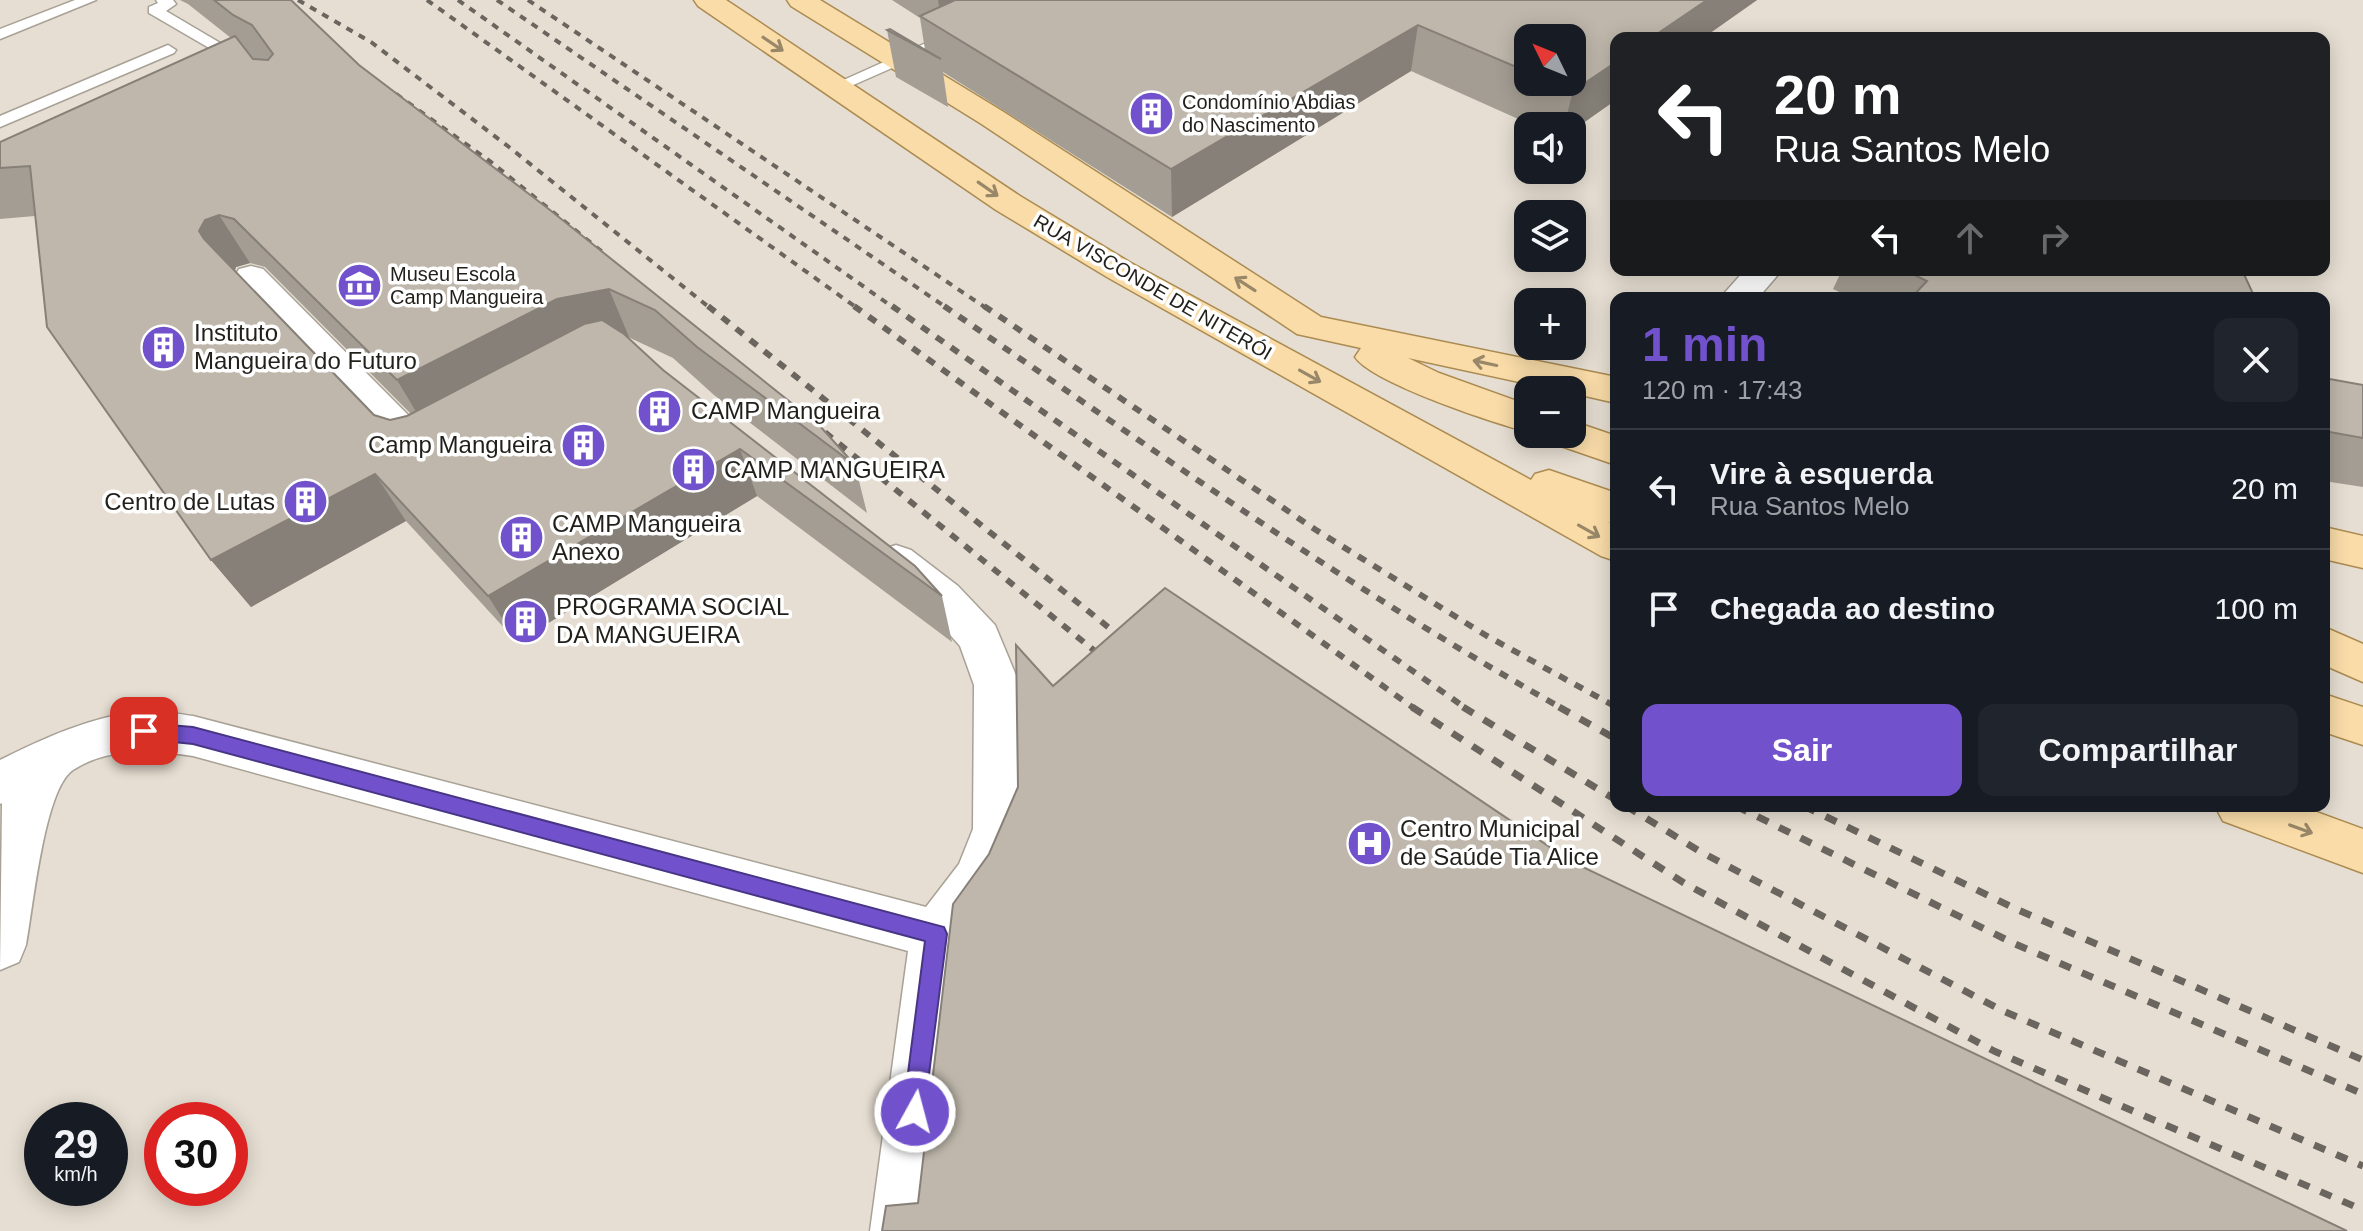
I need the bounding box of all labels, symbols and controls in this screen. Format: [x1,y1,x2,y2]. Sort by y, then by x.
north arrow [1514,24,1586,96]
map controls [1514,24,1586,448]
one-way arrow [761,36,783,52]
text: 20 m [1774,63,1902,126]
icon: left [1642,64,1746,168]
building icon: Condomínio Abdias do Nascimento [1127,89,1175,137]
place label: Condomínio Abdias do Nascimento [1182,91,1355,136]
button: sound [1514,112,1586,184]
text: Rua Santos Melo [1774,129,2050,170]
one-way arrow [977,181,999,197]
button: layers [1514,200,1586,272]
street label: RUA VISCONDE DE NITERÓI [1030,210,1276,364]
icon: left [1864,216,1908,260]
icon: ahead [1948,216,1992,260]
icon: right [2032,216,2076,260]
museum icon: Museu Escola Camp Mangueira [335,262,383,310]
place label: Museu Escola Camp Mangueira [390,263,544,308]
one-way arrow [1234,275,1257,291]
button: + [1514,288,1586,360]
text: 1 min [1642,318,1767,371]
button: close [2214,318,2298,402]
place label: Instituto Mangueira do Futuro [194,319,417,374]
building icon: Instituto Mangueira do Futuro [139,323,187,371]
one-way arrow [1473,355,1498,370]
one-way arrow [1297,369,1321,384]
text: 120 m · 17:43 [1642,375,1802,405]
button: − [1514,376,1586,448]
building icon: CAMP Mangueira [636,387,684,435]
place label: CAMP Mangueira [691,397,881,424]
building icon: Camp Mangueira [559,421,607,469]
place label: Camp Mangueira [368,431,553,458]
building icon: CAMP MANGUEIRA [669,446,717,494]
place label: CAMP MANGUEIRA [724,456,945,483]
text: Vire à esquerda [1710,457,1933,490]
icon: left [1642,467,1686,511]
text: 20 m [2231,472,2298,505]
building icon: Centro de Lutas [282,478,330,526]
place label: Centro de Lutas [104,488,275,515]
text: Rua Santos Melo [1710,491,1909,521]
place label: CAMP Mangueira Anexo [552,510,742,565]
building icon: CAMP Mangueira Anexo [497,514,545,562]
one-way arrow [1577,523,1600,539]
icon: arrive [1642,587,1686,631]
text: Chegada ao destino [1710,592,1995,625]
text: 100 m [2215,592,2298,625]
place label: PROGRAMA SOCIAL DA MANGUEIRA [556,593,789,648]
building icon: PROGRAMA SOCIAL DA MANGUEIRA [501,597,549,645]
pin [110,697,178,765]
button: Sair [1642,704,1962,796]
button: Compartilhar [1978,704,2298,796]
icon: arrive [122,709,166,753]
place label: Centro Municipal de Saúde Tia Alice [1400,815,1599,870]
hospital icon: Centro Municipal de Saúde Tia Alice [1345,819,1393,867]
one-way arrow [2289,823,2313,837]
position arrow [873,1070,957,1154]
speed limit sign: 30 [144,1102,248,1206]
text: 29 [54,1122,98,1166]
text: km/h [54,1163,98,1185]

